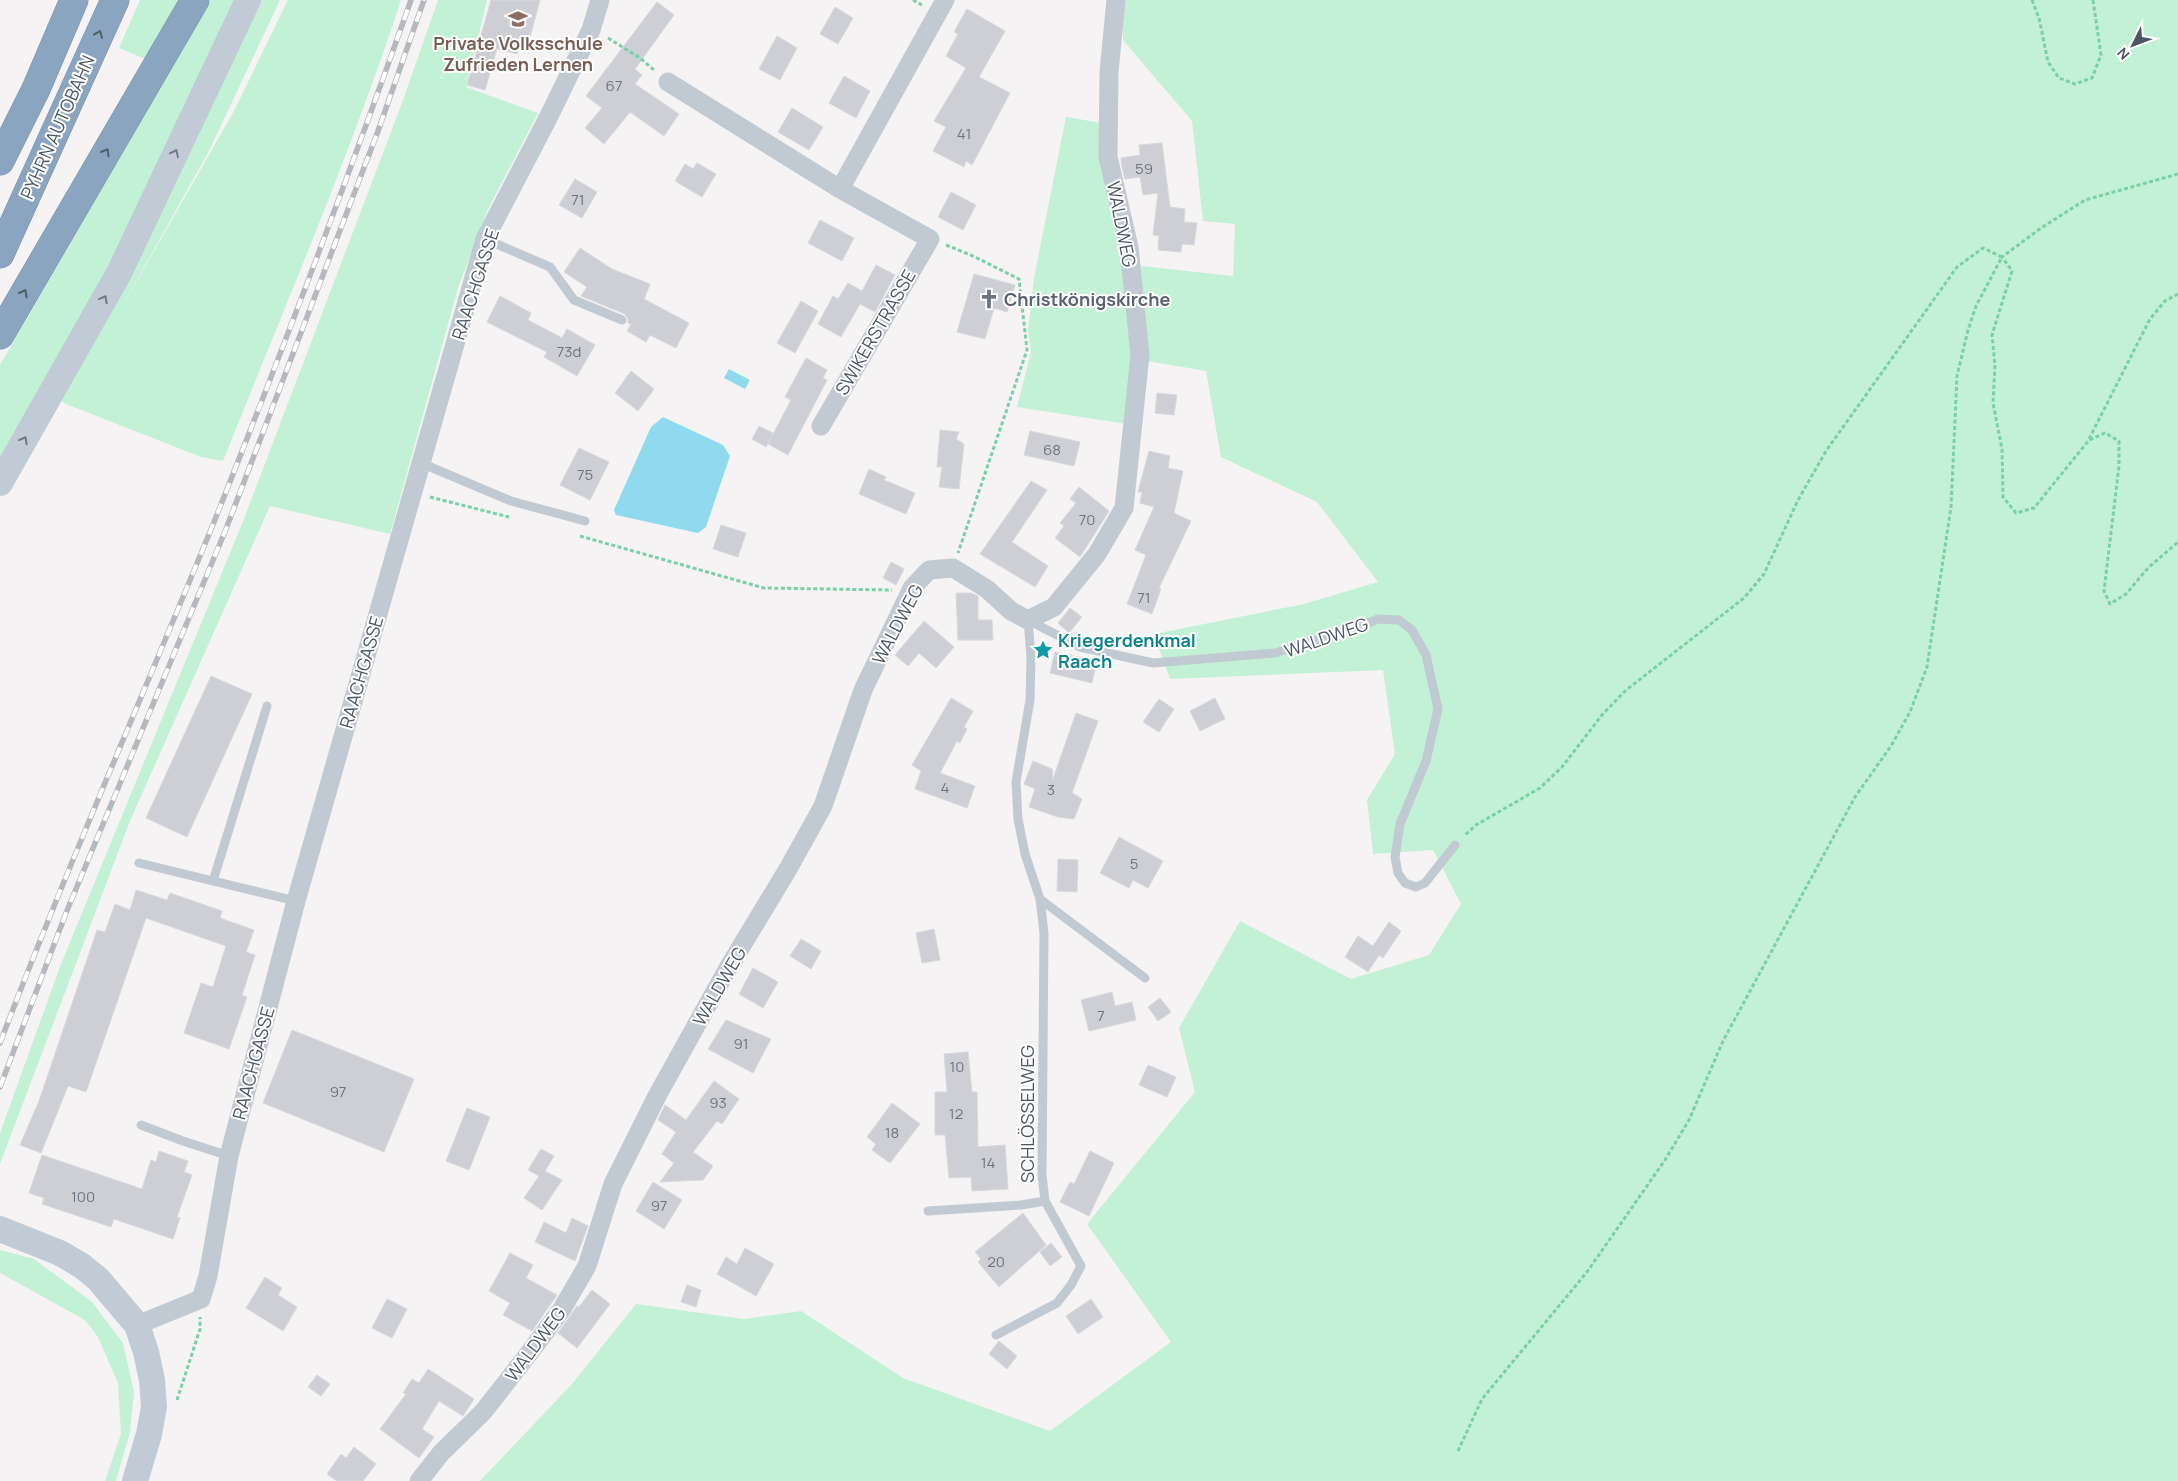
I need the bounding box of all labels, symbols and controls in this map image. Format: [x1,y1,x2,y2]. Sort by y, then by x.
school or university icon: Private Volksschule Zufrieden Lernen [507,8,529,30]
north arrow [2108,20,2158,70]
one-way arrow [93,30,104,39]
place label: Private Volksschule Zufrieden Lernen [433,31,603,76]
text: N [2113,44,2133,64]
street label: PYHRN AUTOBAHN [15,51,99,203]
house number: 67 [606,75,622,96]
house number: 41 [957,123,971,144]
one-way arrow [100,149,110,158]
one-way arrow [169,149,179,158]
house number: 59 [1135,158,1153,179]
street label: WALDWEG [1102,179,1142,269]
house number: 71 [571,189,585,210]
street label: RAACHGASSE [446,225,504,343]
street label: SWIKERSTRASSE [829,265,921,399]
place label: Christkönigskirche [1004,287,1170,311]
church icon: Christkönigskirche [978,288,1000,310]
one-way arrow [18,289,28,298]
one-way arrow [97,295,107,304]
house number: 73d [557,341,581,362]
one-way arrow [18,437,28,446]
house number: 68 [1043,439,1061,460]
house number: 75 [577,464,593,485]
house number: 70 [1079,509,1095,530]
street label: WALDWEG [866,580,928,668]
house number: 71 [1137,587,1151,608]
street label: WALDWEG [1281,611,1371,663]
street label: RAACHGASSE [334,613,388,731]
place label: Kriegerdenkmal Raach [1058,628,1196,673]
place icon: Kriegerdenkmal Raach [1032,639,1054,661]
house number: 4 [941,777,950,798]
house number: 3 [1047,779,1055,800]
house number: 5 [1130,853,1138,874]
street label: WALDWEG [687,942,751,1030]
street label: RAACHGASSE [226,1004,280,1122]
house number: 7 [1097,1005,1105,1026]
house number: 91 [733,1033,749,1054]
street label: SCHLÖSSELWEG [1015,1045,1039,1183]
house number: 10 [950,1056,965,1077]
house number: 97 [330,1081,346,1102]
house number: 93 [709,1092,727,1113]
house number: 12 [949,1103,963,1124]
house number: 18 [885,1122,899,1143]
house number: 14 [981,1152,995,1173]
house number: 100 [71,1186,95,1207]
house number: 97 [651,1195,667,1216]
house number: 20 [987,1251,1005,1272]
street label: WALDWEG [499,1302,571,1386]

